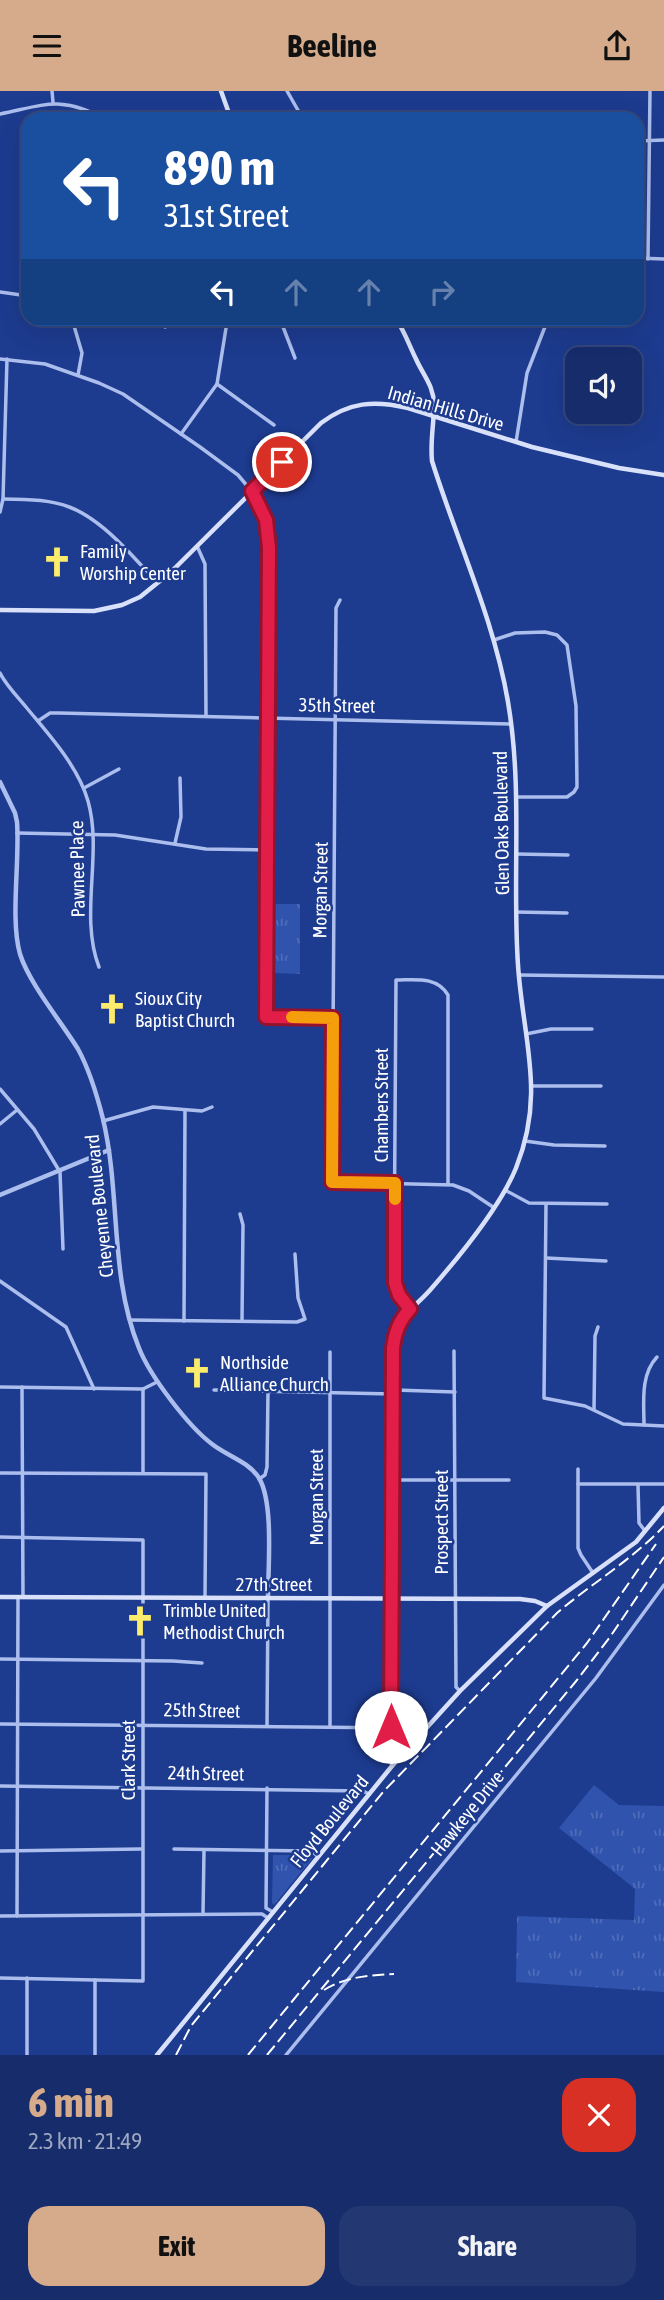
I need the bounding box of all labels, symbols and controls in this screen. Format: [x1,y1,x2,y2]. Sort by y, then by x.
icon: menu [28,27,66,65]
text: Beeline [287,27,377,64]
icon: share [598,27,636,65]
text: 890 m [164,139,275,195]
icon: left [49,140,140,231]
text: 31st Street [164,197,289,234]
icon: left [204,273,242,311]
icon: ahead [277,273,315,311]
icon: ahead [350,273,388,311]
icon: right [423,273,461,311]
map controls [565,347,642,424]
button: sound [565,347,642,424]
street label: Indian Hills Drive [385,381,507,435]
pin [252,432,312,492]
icon: arrive [263,443,301,481]
place label: Family Worship Center [80,540,186,584]
church icon: Family Worship Center [40,545,74,579]
street label: 35th Street [298,693,376,717]
street label: Glen Oaks Boulevard [489,751,513,895]
street label: Pawnee Place [65,820,89,918]
street label: Morgan Street [308,841,332,939]
place label: Sioux City Baptist Church [135,987,235,1031]
church icon: Sioux City Baptist Church [95,992,129,1026]
street label: Chambers Street [370,1048,392,1162]
street label: Cheyenne Boulevard [81,1133,117,1279]
place label: Northside Alliance Church [220,1351,329,1395]
church icon: Northside Alliance Church [180,1356,214,1390]
street label: Morgan Street [305,1449,327,1545]
street label: Prospect Street [430,1470,452,1574]
street label: 27th Street [236,1573,312,1595]
place label: Trimble United Methodist Church [163,1599,285,1643]
church icon: Trimble United Methodist Church [123,1604,157,1638]
position arrow [354,1690,428,1764]
street label: 25th Street [163,1698,241,1722]
street label: Clark Street [117,1720,139,1800]
street label: 24th Street [167,1761,245,1785]
street label: Hawkeye Drive [426,1766,508,1860]
street label: Floyd Boulevard [285,1771,373,1871]
text: 6 min [28,2078,114,2126]
button: close [562,2078,636,2152]
text: 2.3 km · 21:49 [28,2128,142,2154]
button: Exit [28,2206,325,2286]
button: Share [339,2206,636,2286]

